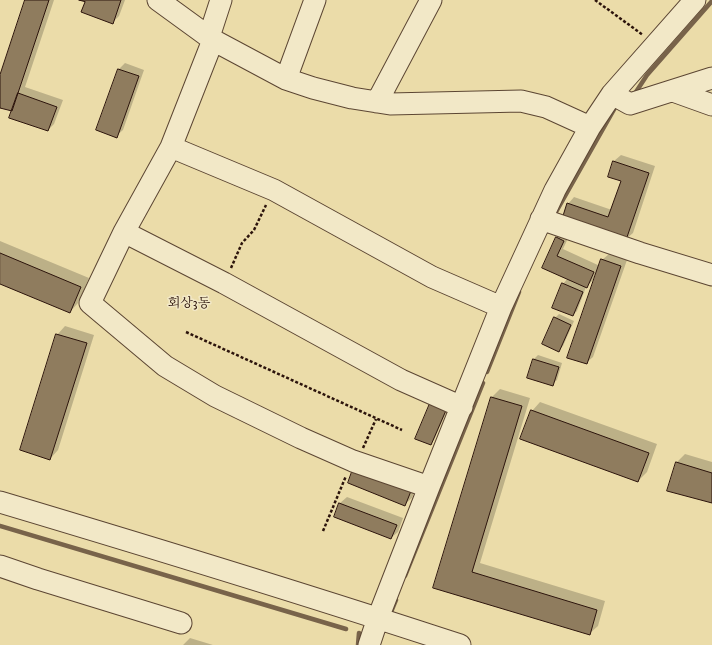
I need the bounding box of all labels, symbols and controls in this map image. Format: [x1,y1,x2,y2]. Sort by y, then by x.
district label: 회상3동 [168,296,210,312]

